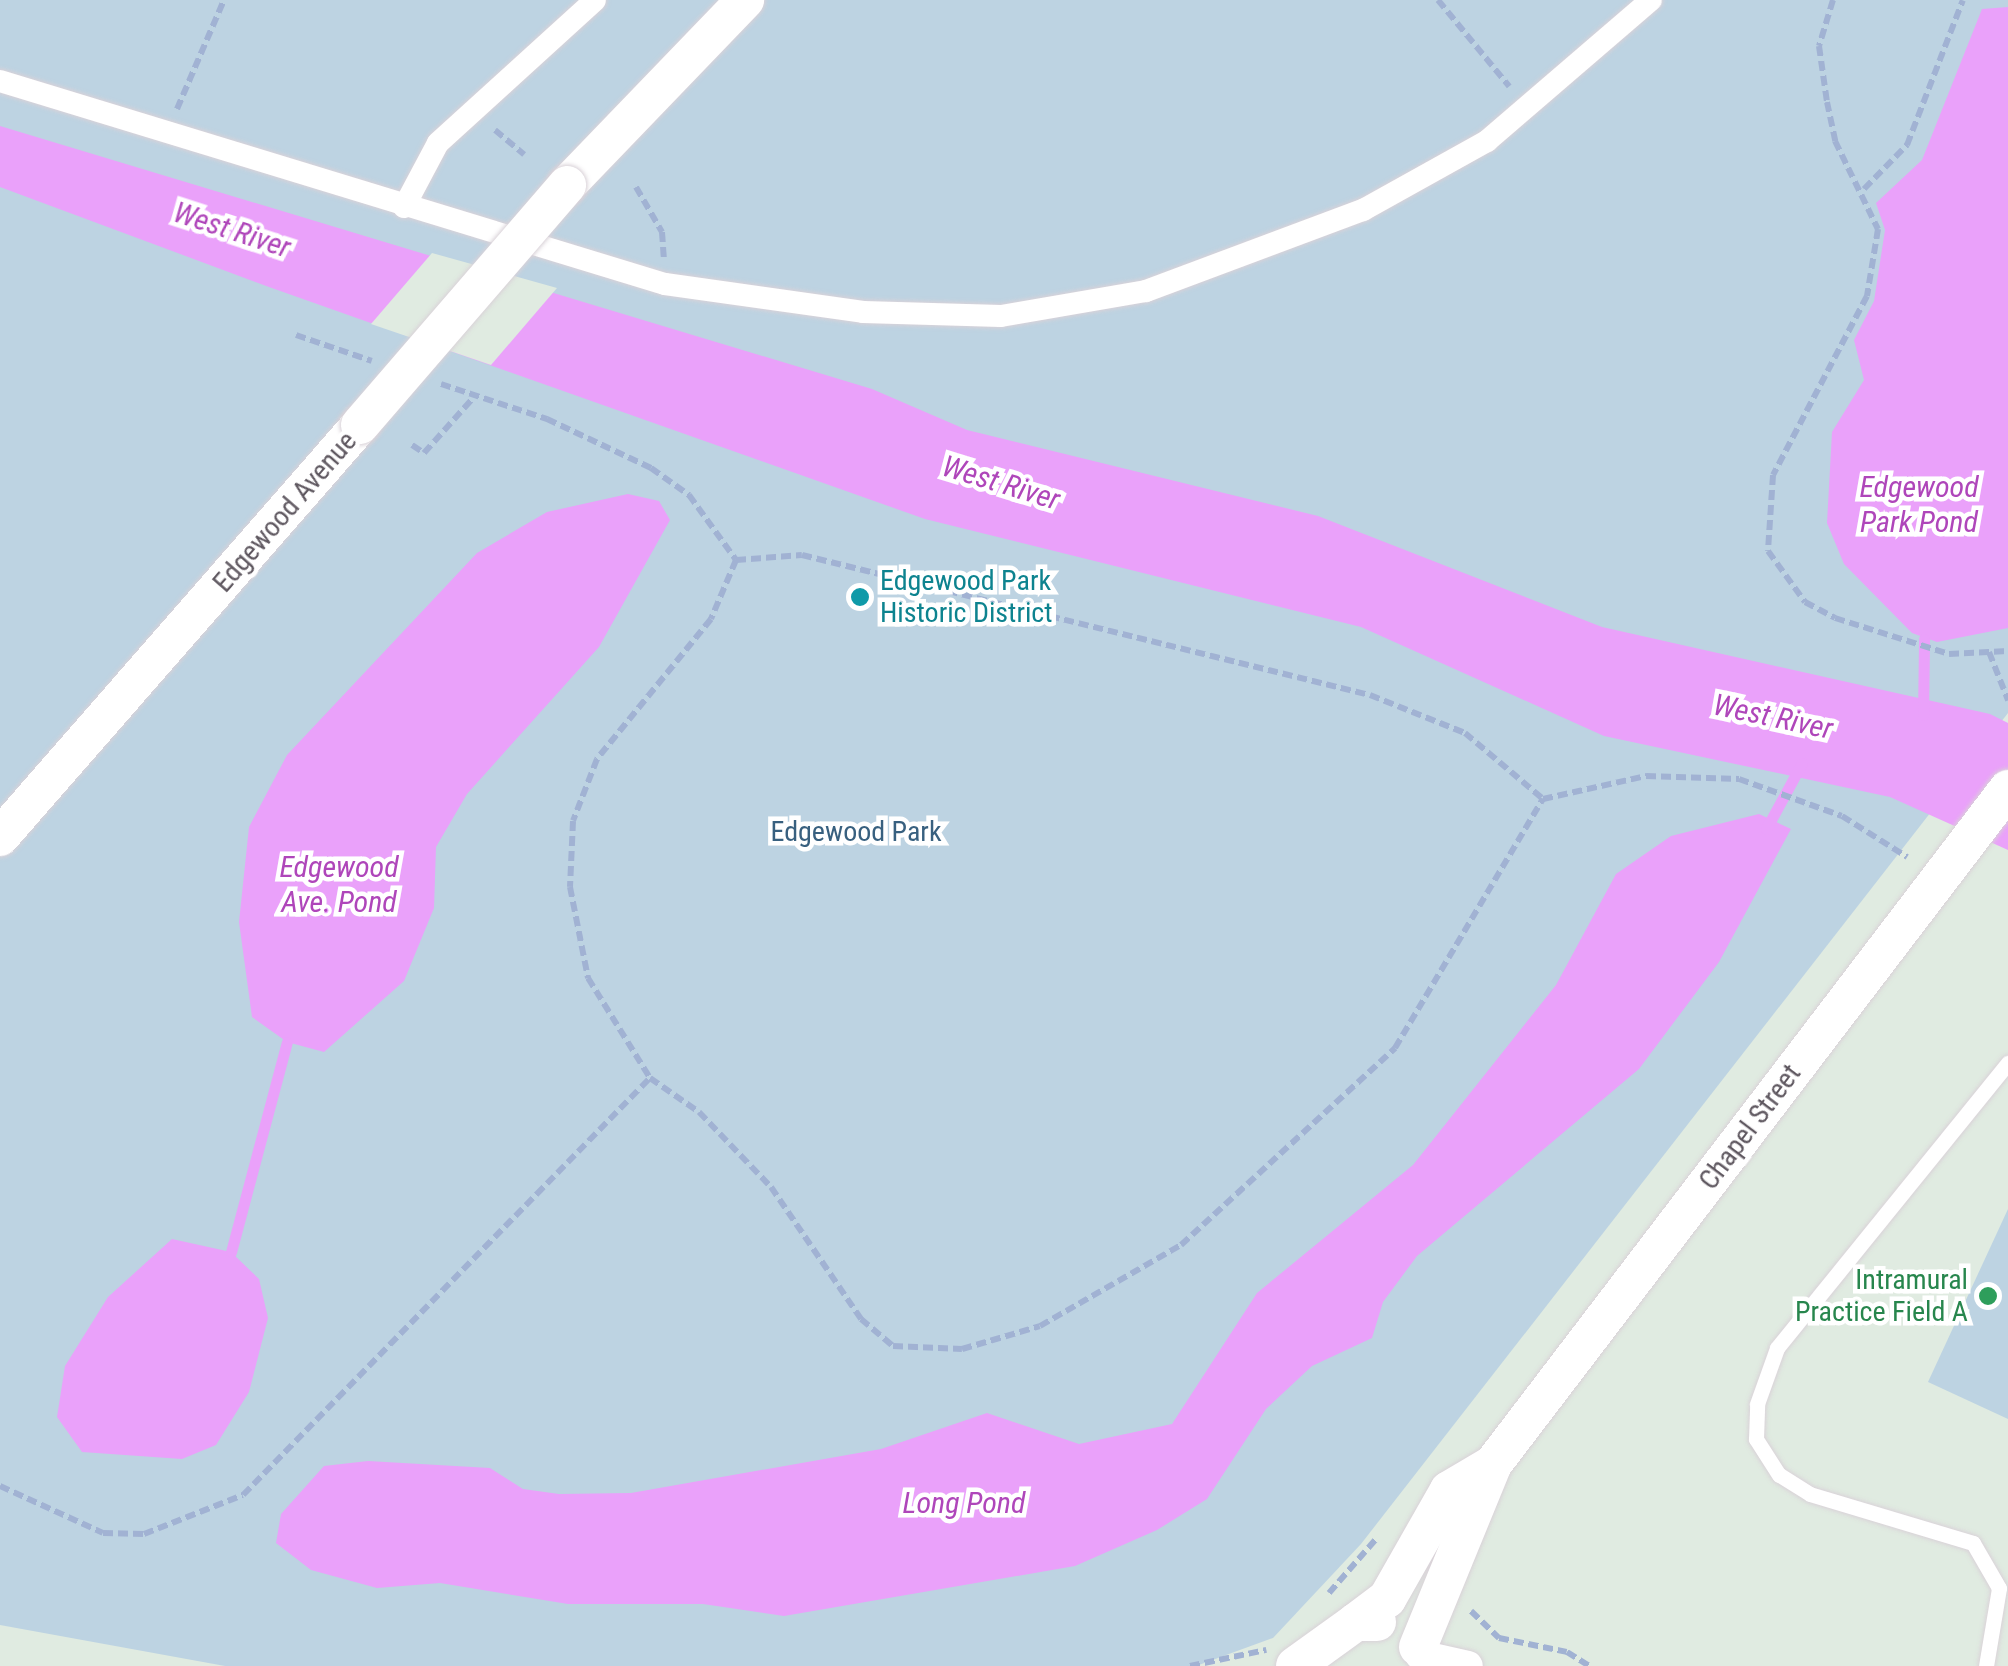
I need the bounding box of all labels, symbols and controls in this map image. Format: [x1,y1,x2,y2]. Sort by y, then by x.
water label: West River [169,194,295,266]
street label: Edgewood Avenue [206,425,364,599]
water label: West River [938,448,1064,518]
water label: Edgewood Park Pond [1859,469,1979,540]
place label: Edgewood Park Historic District [880,564,1053,630]
marker: Edgewood Park Historic District [849,586,871,608]
water label: West River [1710,687,1836,747]
park label: Edgewood Park [770,815,942,849]
water label: Edgewood Ave. Pond [279,849,399,920]
street label: Chapel Street [1692,1058,1808,1196]
place label: Intramural Practice Field A [1795,1263,1968,1329]
marker: Intramural Practice Field A [1977,1285,1999,1307]
water label: Long Pond [903,1485,1025,1521]

